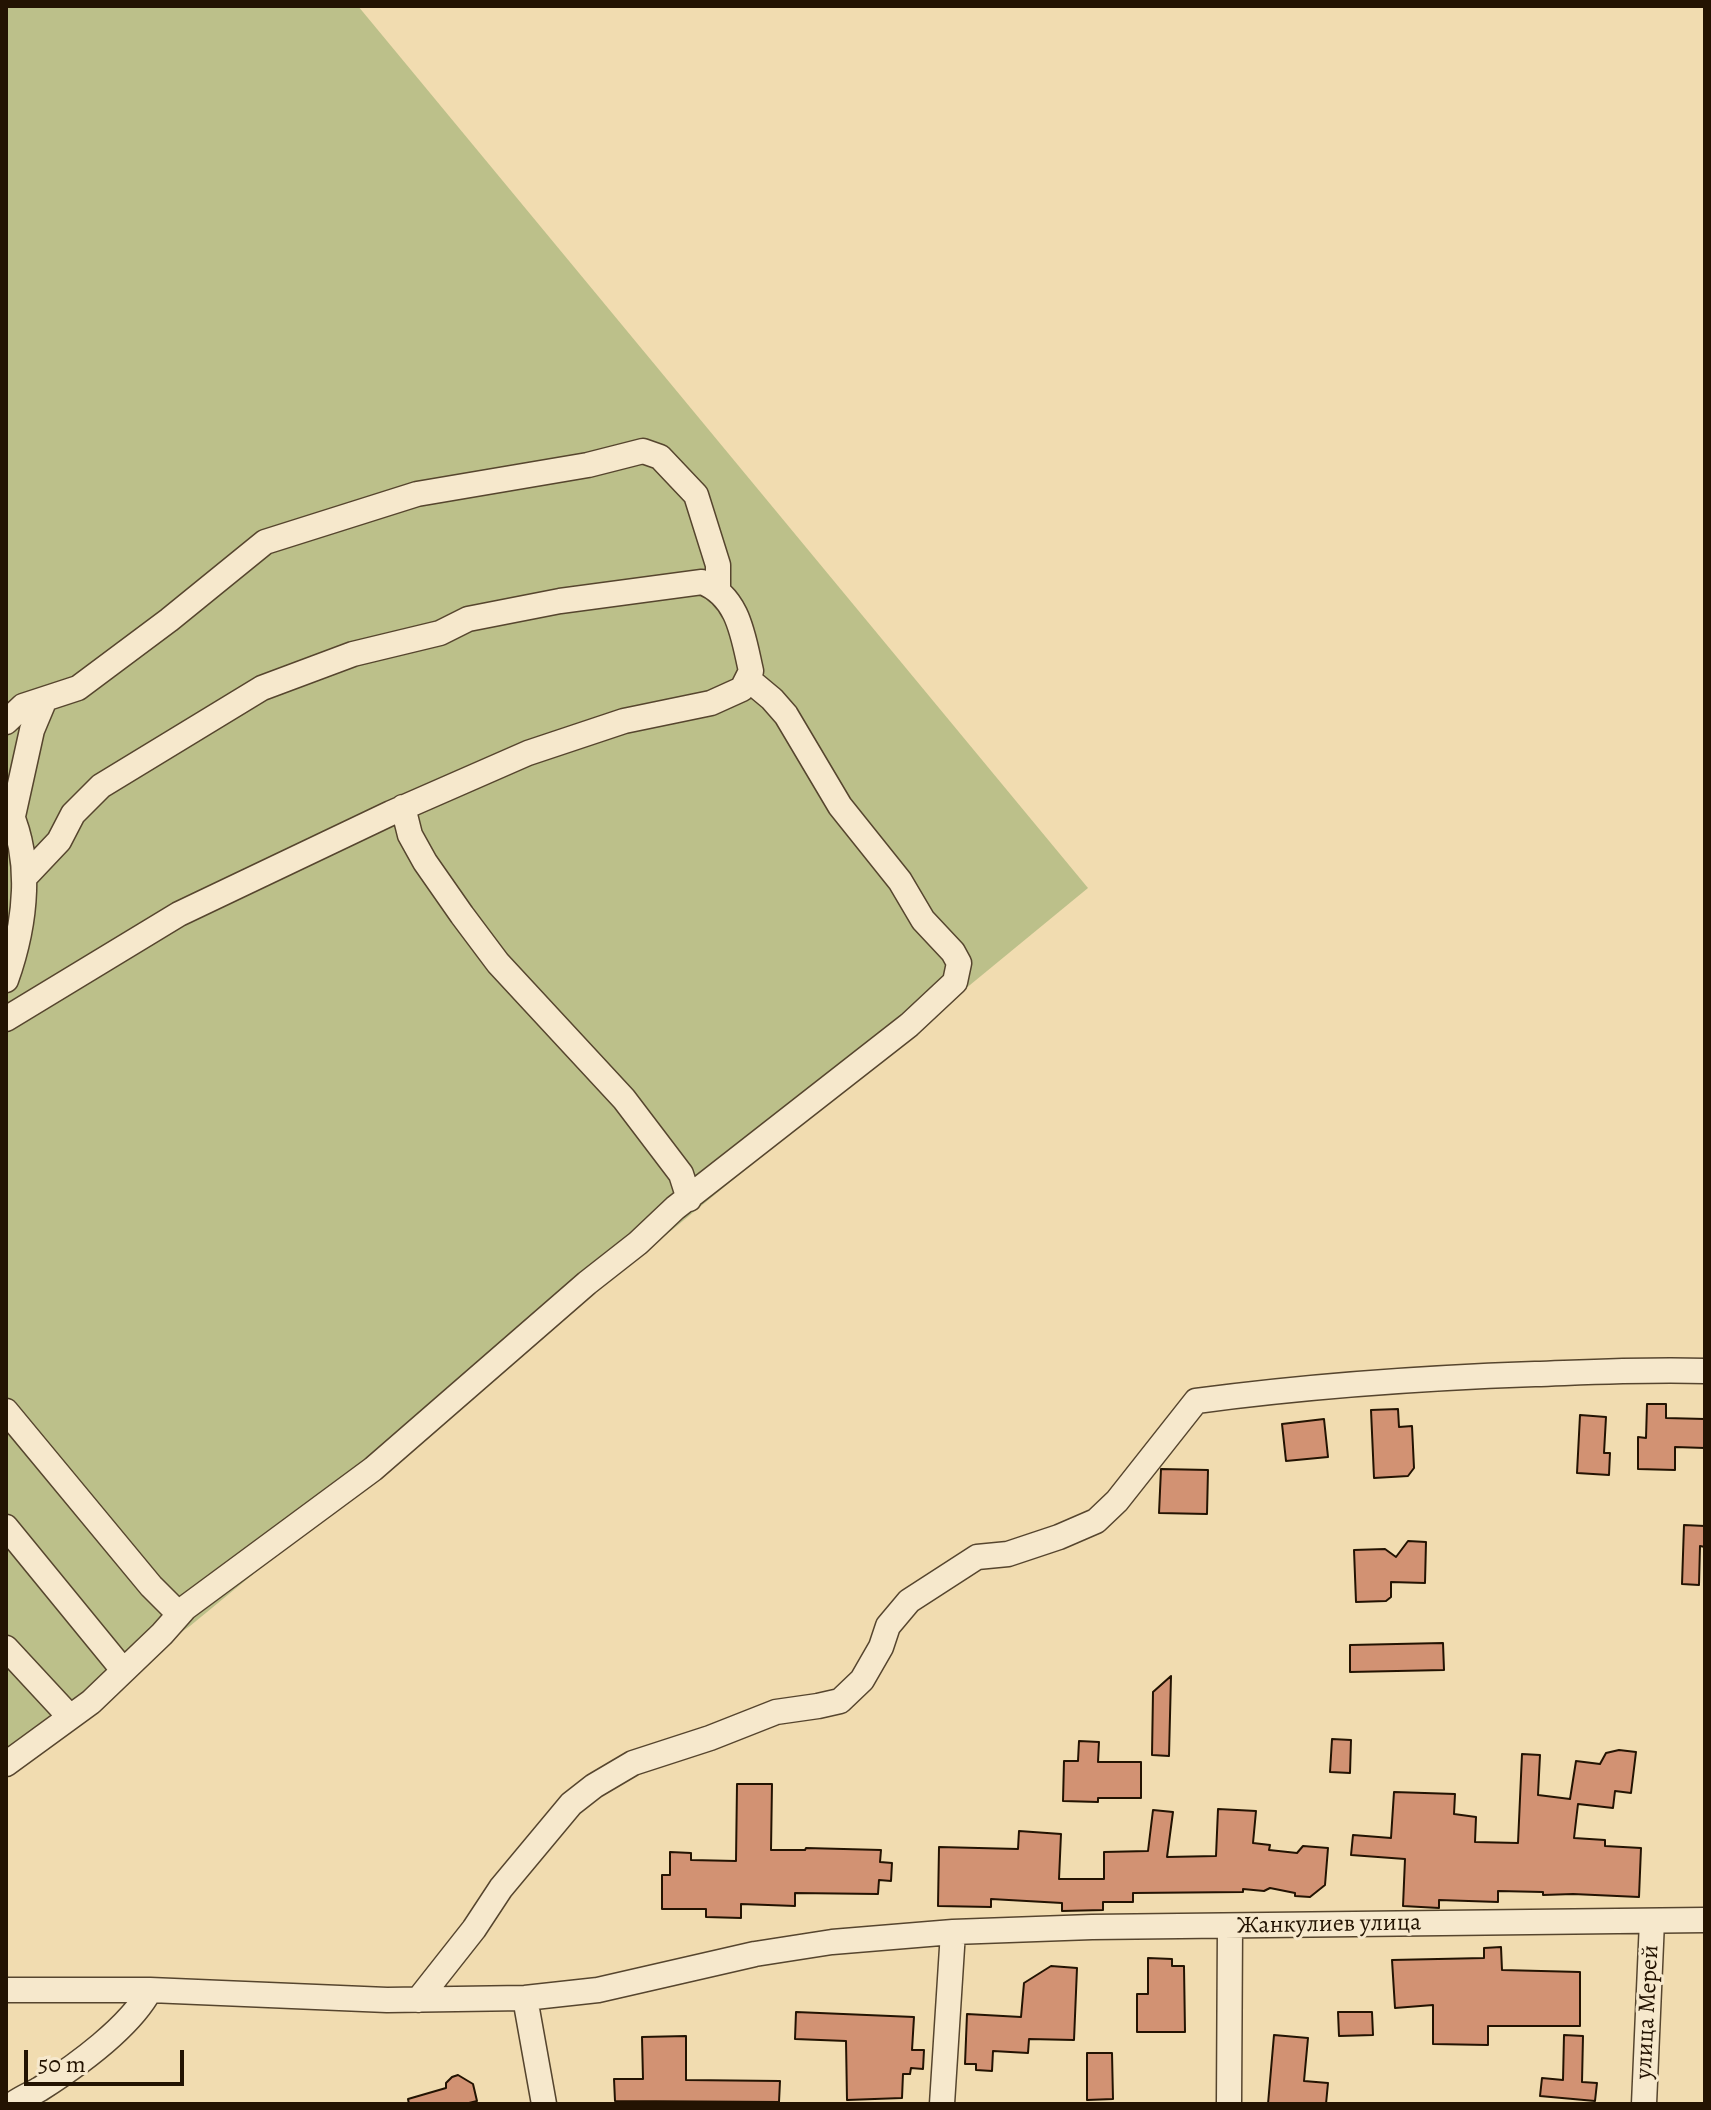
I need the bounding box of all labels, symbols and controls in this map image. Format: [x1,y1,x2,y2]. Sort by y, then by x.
street label: Жанкулиев улица [1237,1909,1421,1941]
street label: улица Мерей [1630,1944,1666,2080]
scale bar [28,2034,188,2084]
text: 50 m [38,2048,86,2080]

